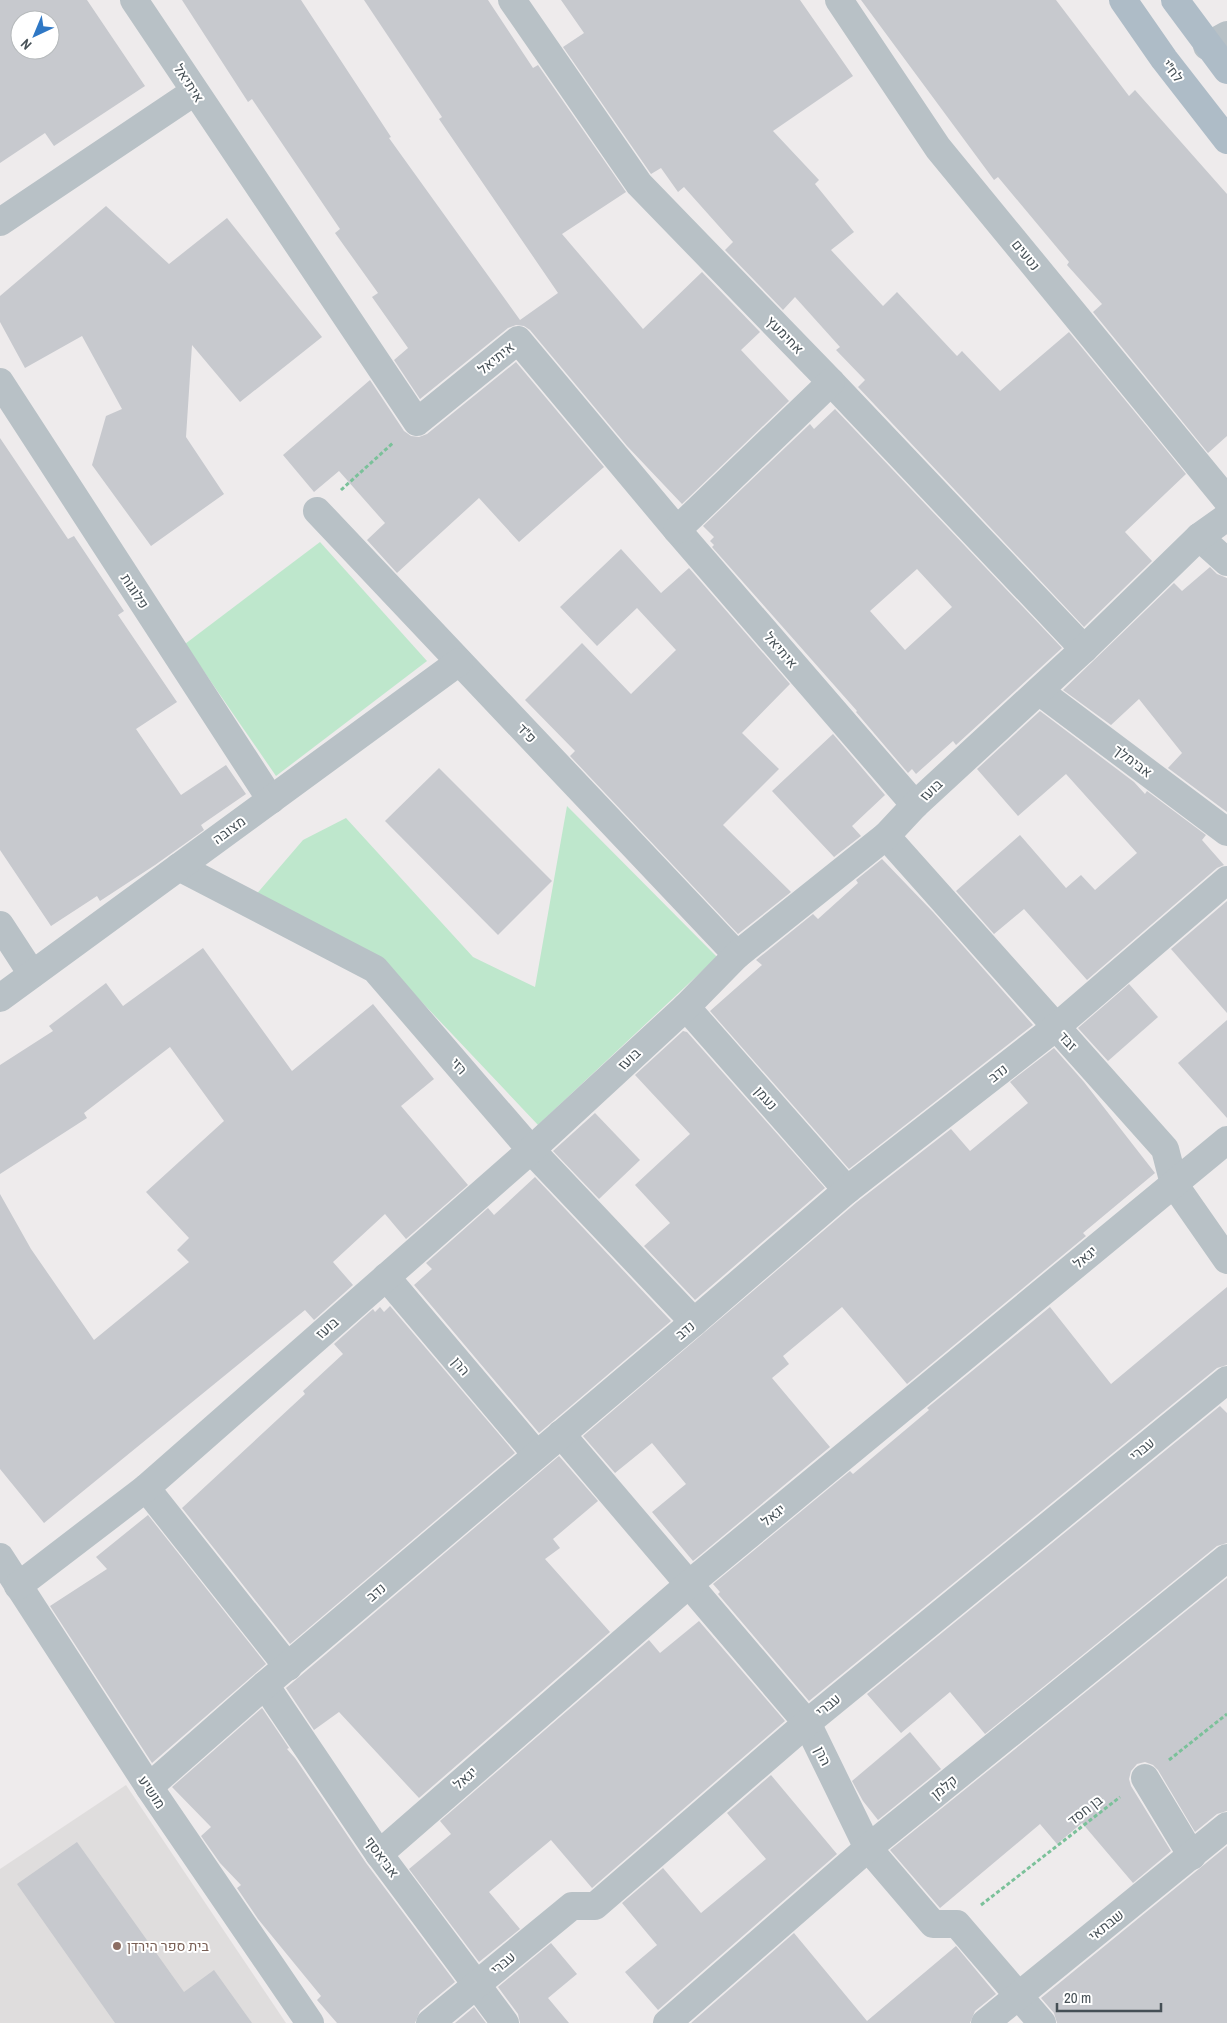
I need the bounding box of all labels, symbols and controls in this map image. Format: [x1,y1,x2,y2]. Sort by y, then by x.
north arrow [10,10,60,60]
text: N [17,35,35,54]
street label: לח"י [1159,56,1187,86]
street label: איתיאל [170,60,208,106]
street label: נטעים [1008,236,1044,274]
street label: אחימעץ [762,312,808,358]
street label: איתיאל [474,338,518,378]
street label: פלוגות [117,570,153,612]
street label: איתיאל [760,628,802,672]
street label: פ"ד [514,719,540,747]
street label: אבימלך [1110,741,1156,781]
street label: בועז [916,775,947,805]
street label: מצובה [209,812,249,848]
street label: זבד [1055,1028,1081,1054]
street label: בועז [614,1044,645,1074]
street label: רזי [447,1054,471,1078]
street label: נדב [985,1060,1011,1086]
street label: נעמן [751,1082,781,1114]
street label: יגאל [1069,1242,1101,1272]
street label: בועז [312,1313,343,1343]
street label: נדב [672,1317,698,1343]
street label: הרן [448,1353,474,1379]
street label: עברי [1126,1434,1158,1464]
street label: יגאל [757,1500,789,1530]
street label: נדב [363,1579,389,1605]
street label: עברי [812,1690,844,1720]
street label: הרן [811,1743,835,1769]
street label: יגאל [449,1763,481,1793]
street label: קלמן [927,1771,961,1803]
street label: מושיע [134,1772,170,1812]
street label: בן חסד [1064,1790,1107,1829]
street label: אביאסף [361,1833,403,1881]
street label: שבתאי [1085,1905,1127,1945]
place label: בית ספר הירדן [127,1937,210,1955]
marker: בית ספר הירדן [111,1940,123,1952]
street label: עברי [487,1948,519,1978]
scale bar [1057,1980,1161,2012]
text: 20 m [1064,1987,1091,2008]

